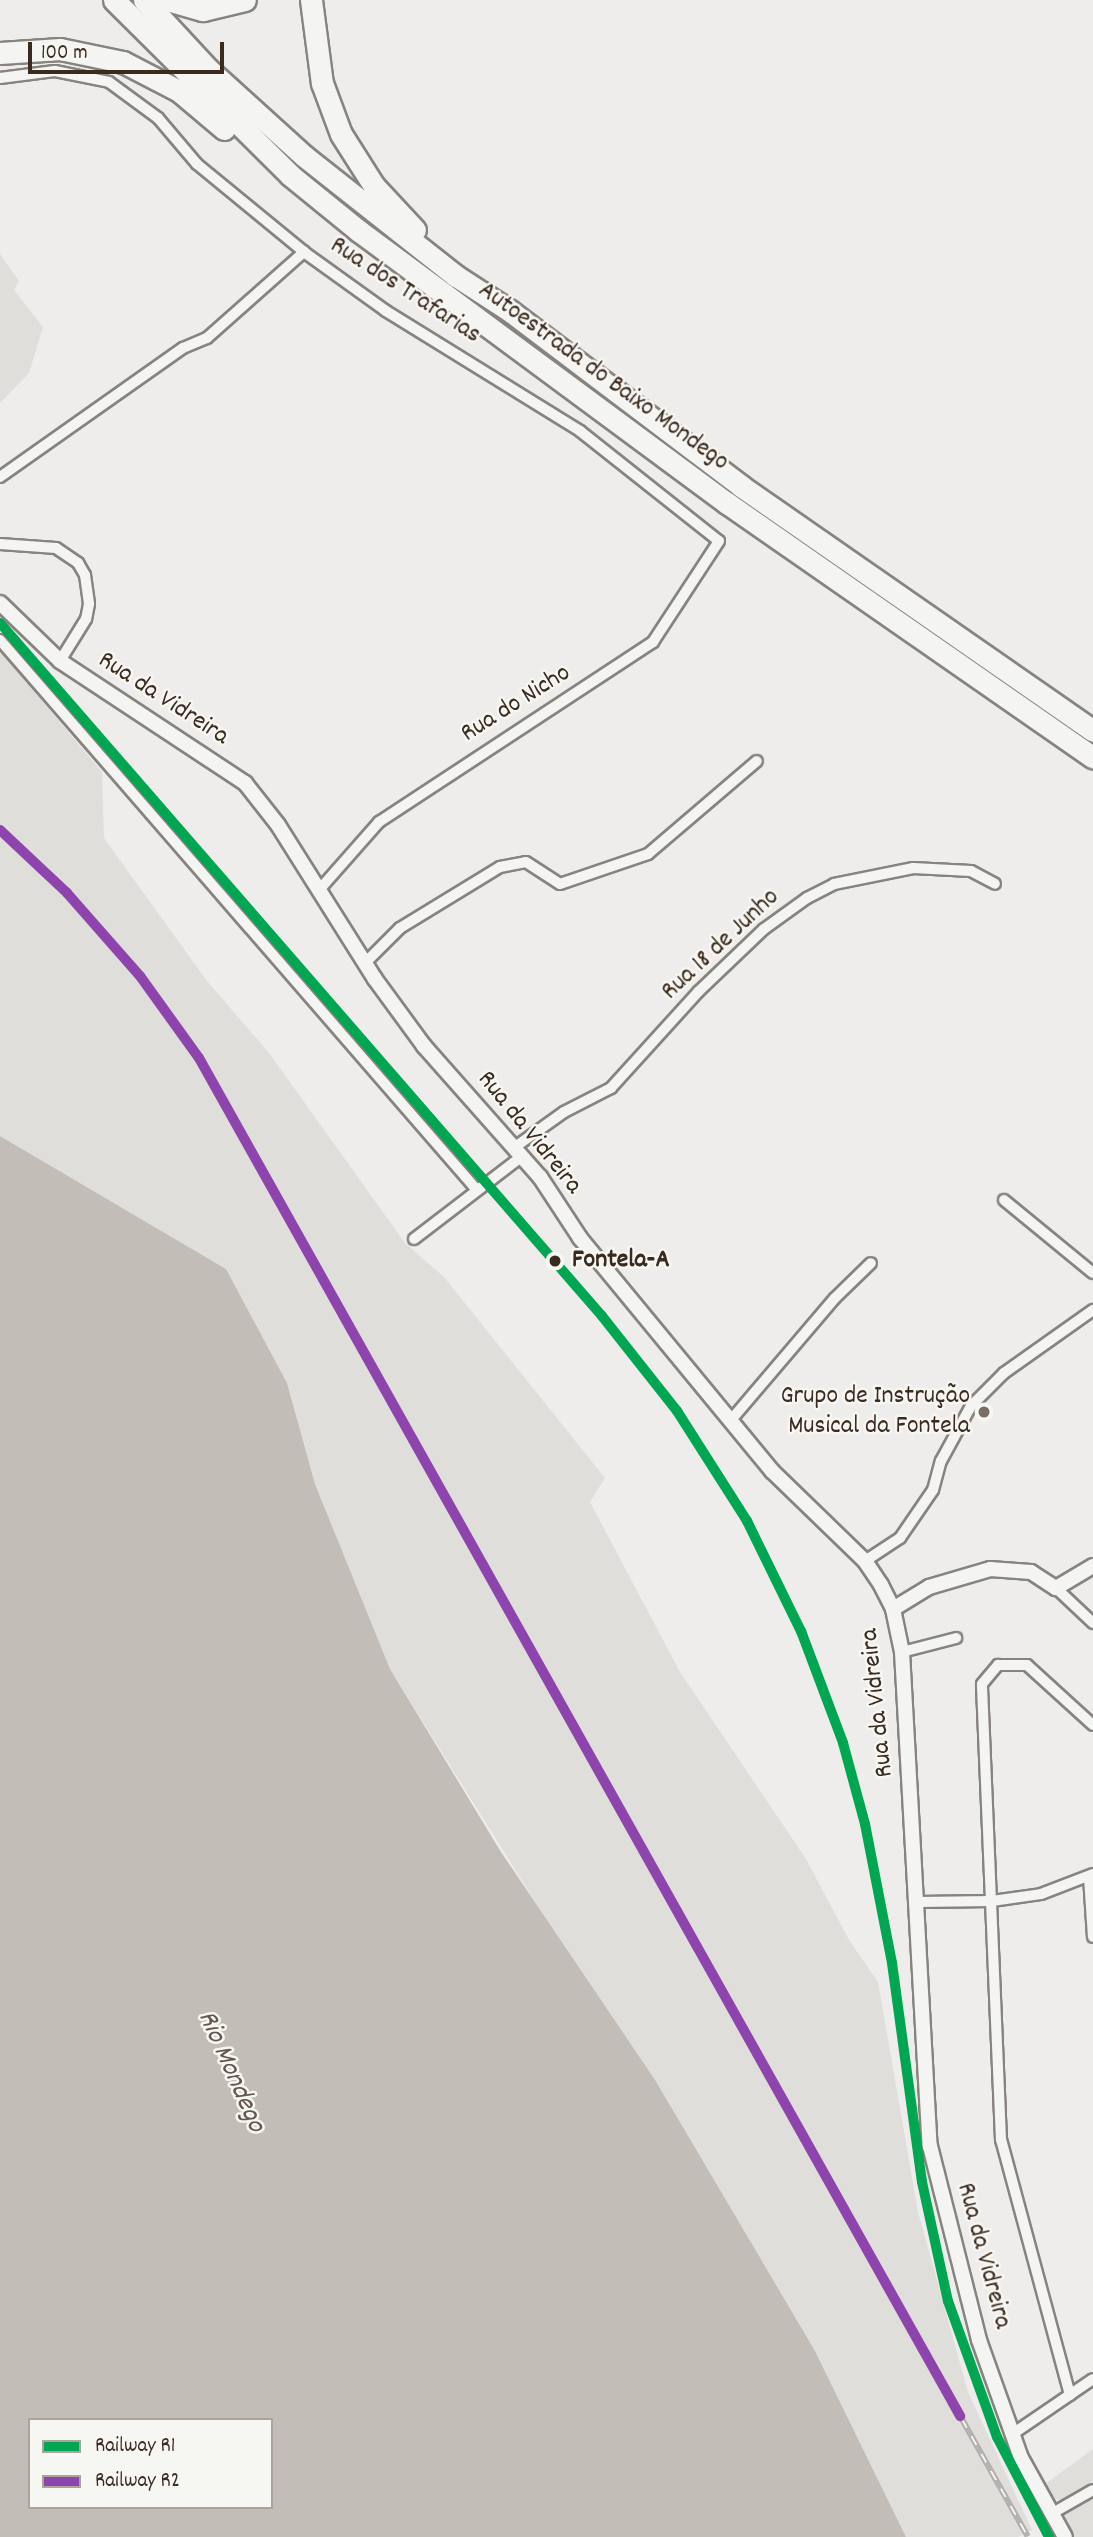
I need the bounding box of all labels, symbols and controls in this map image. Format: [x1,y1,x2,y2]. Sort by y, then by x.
scale bar [32,28,228,72]
text: 100 m [41,39,88,69]
street label: Rua dos Trafarias [324,231,486,351]
street label: Autoestrada do Baixo Mondego [472,276,734,478]
street label: Rua da Vidreira [92,645,234,753]
street label: Rua do Nicho [455,658,577,750]
street label: Rua 18 de Junho [656,882,786,1008]
street label: Rua da Vidreira [470,1065,588,1201]
place label: Fontela-A [572,1245,670,1277]
marker: Fontela-A [544,1250,566,1272]
place label: Grupo de Instrução Musical da Fontela [780,1381,970,1442]
marker: Grupo de Instrução Musical da Fontela [976,1404,992,1420]
street label: Rua da Vidreira [855,1627,901,1779]
water label: Rio Mondego [188,2006,272,2138]
street label: Rua da Vidreira [949,2180,1017,2332]
legend [28,2418,273,2509]
text: Railway R1 [95,2432,175,2462]
text: Railway R2 [95,2467,180,2497]

